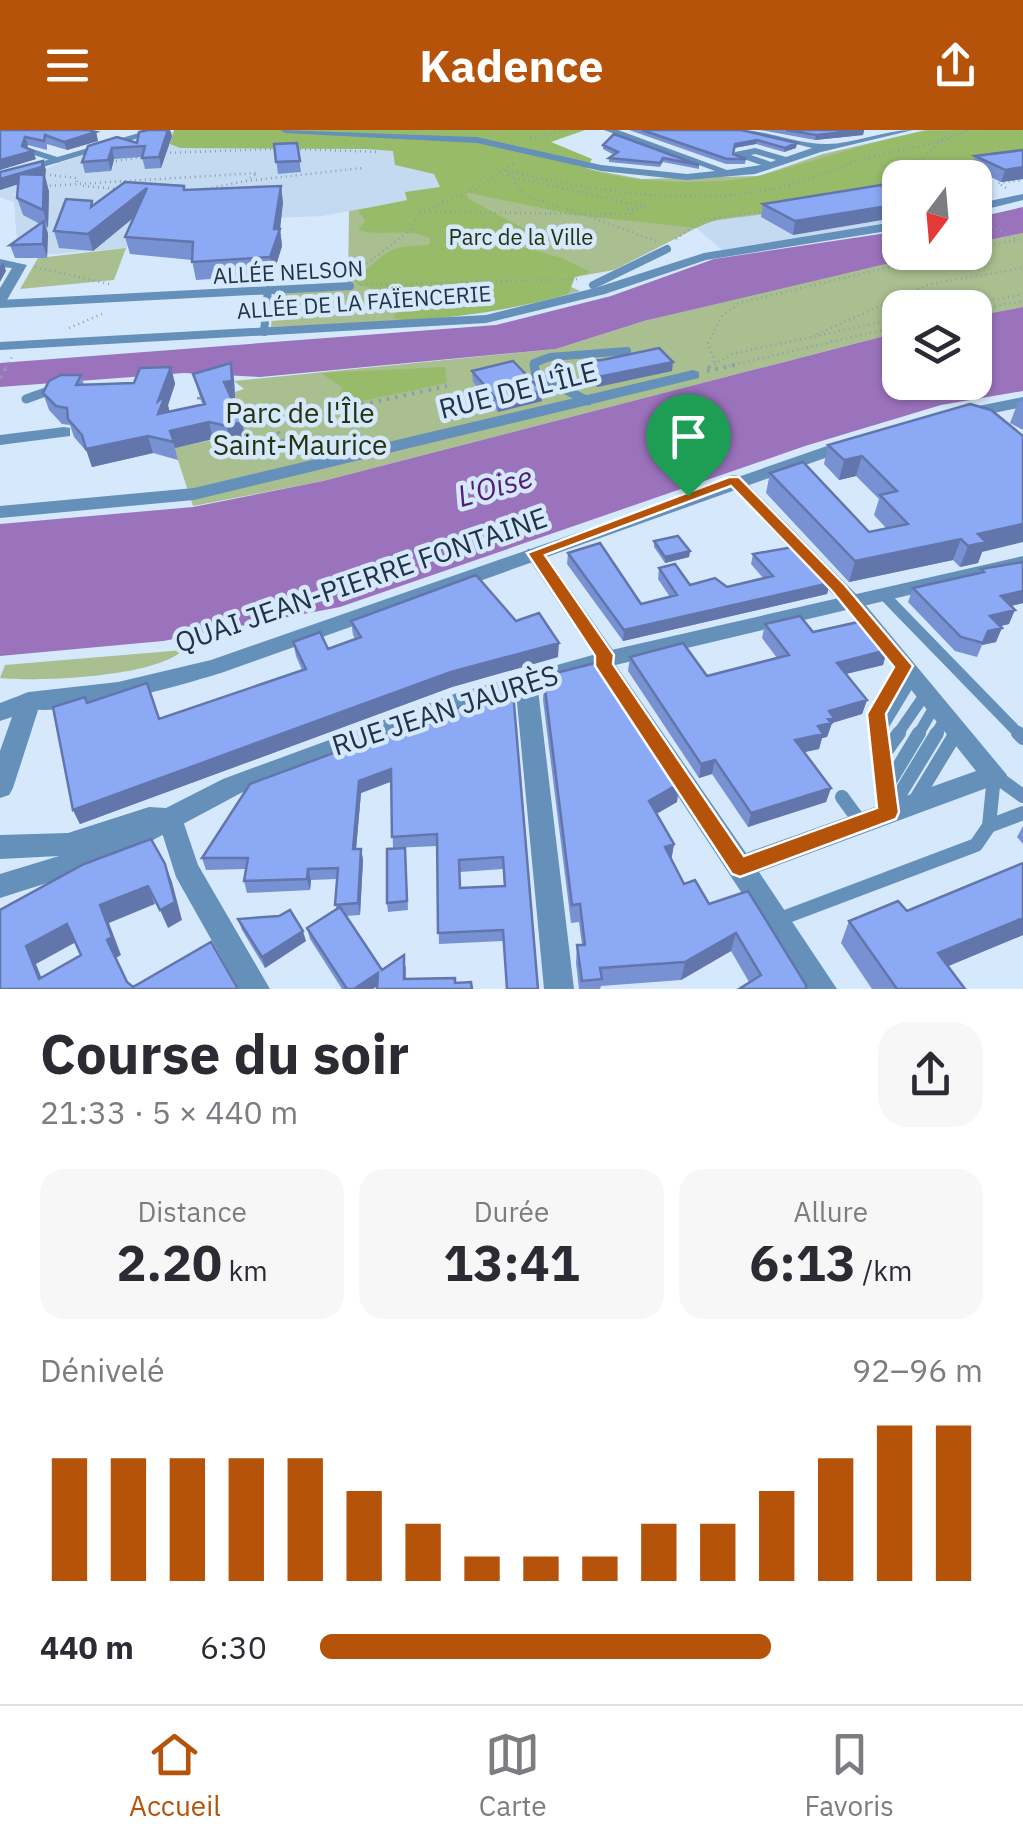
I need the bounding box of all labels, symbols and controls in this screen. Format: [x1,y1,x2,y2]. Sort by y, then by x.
text: Kadence [419,36,604,94]
icon: menu [40,38,95,93]
icon: share [928,38,983,93]
north arrow [882,160,992,270]
map controls [882,160,992,400]
park label: Parc de la Ville [449,222,593,251]
street label: ALLÉE NELSON [212,253,364,290]
street label: ALLÉE DE LA FAÏENCERIE [236,278,492,325]
button: layers [882,290,992,400]
street label: RUE DE L'ÎLE [435,352,601,427]
park label: Parc de l'Île Saint-Maurice [213,394,387,463]
pin [646,394,731,497]
icon: arrive [661,409,716,464]
water label: L'Oise [452,456,537,515]
street label: QUAI JEAN-PIERRE FONTAINE [170,498,552,661]
street label: RUE JEAN JAURÈS [327,656,563,764]
text: Course du soir [40,1018,409,1089]
button: share [878,1022,983,1127]
text: 21:33 · 5 × 440 m [40,1091,298,1133]
text: Distance [138,1193,247,1230]
text: Durée [474,1193,549,1230]
text: Allure [794,1193,868,1230]
text: 2.20 [117,1230,222,1295]
text: 13:41 [443,1230,580,1295]
text: 6:13 [749,1230,856,1295]
text: km [222,1252,268,1289]
text: /km [856,1252,912,1289]
text: Dénivelé [40,1349,165,1391]
text: 92–96 m [852,1349,983,1391]
text: 440 m [40,1626,134,1668]
text: 6:30 [200,1626,267,1668]
tab: Accueil [129,1727,221,1824]
tab: Carte [479,1727,547,1824]
tab: Favoris [805,1727,894,1824]

